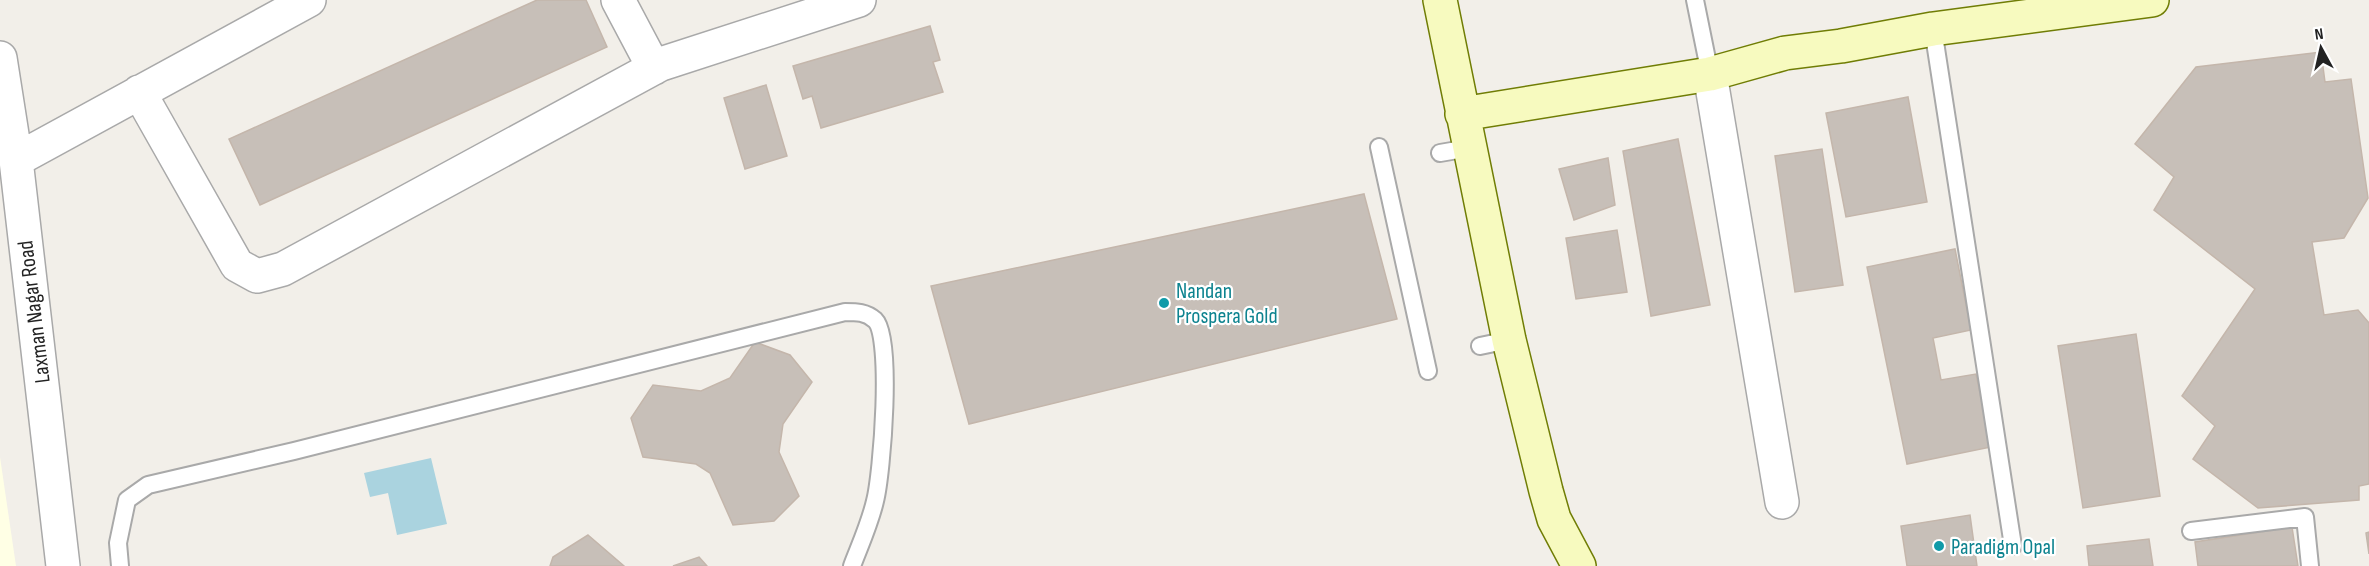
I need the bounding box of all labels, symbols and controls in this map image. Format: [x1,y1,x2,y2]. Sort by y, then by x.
north arrow [2291,18,2351,78]
text: N [2314,25,2325,45]
street label: Laxman Nagar Road [12,239,57,385]
place label: Nandan Prospera Gold [1176,278,1278,330]
marker: Nandan Prospera Gold [1157,296,1171,310]
place label: Paradigm Opal [1951,534,2055,561]
marker: Paradigm Opal [1932,539,1946,553]

